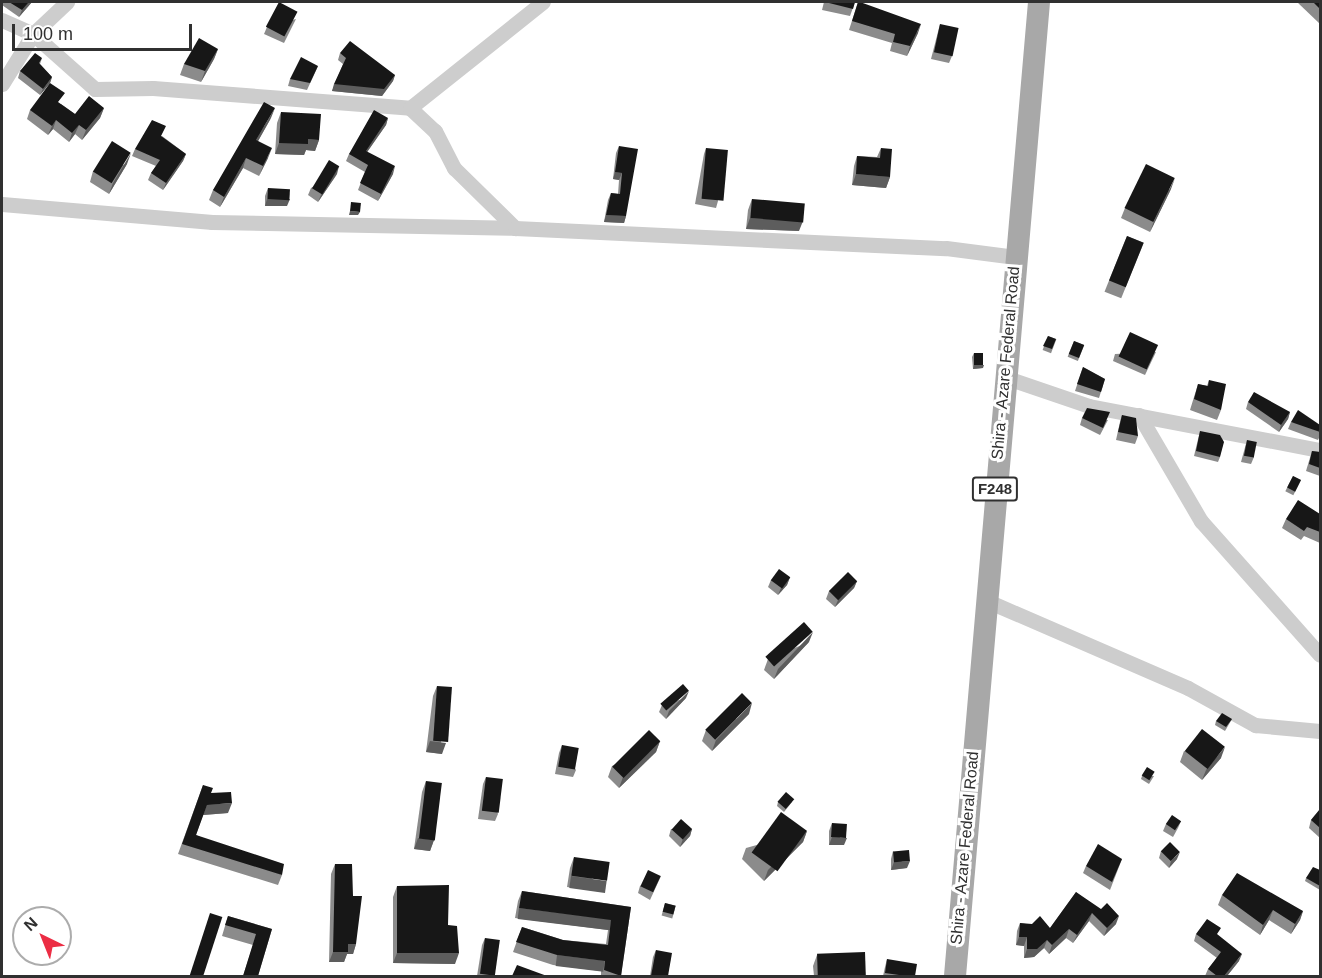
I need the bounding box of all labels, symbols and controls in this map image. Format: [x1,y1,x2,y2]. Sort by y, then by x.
scale bar [15,12,195,50]
text: 100 m [23,24,73,44]
street label: Shira - Azare Federal Road [988,265,1024,461]
road number: F248 [971,477,1019,501]
street label: Shira - Azare Federal Road [947,750,983,946]
north arrow [12,906,72,966]
text: N [21,914,41,934]

